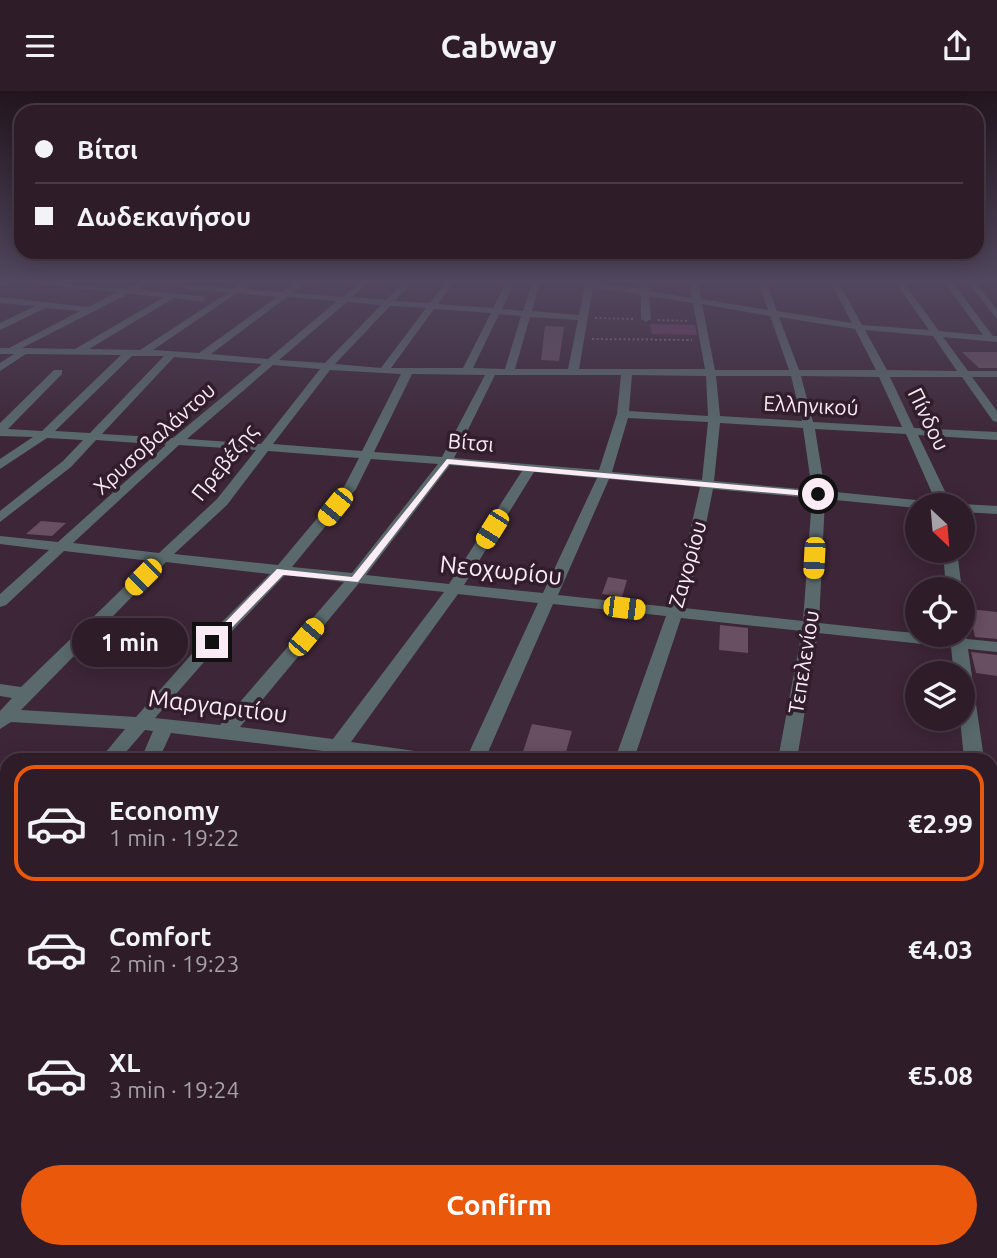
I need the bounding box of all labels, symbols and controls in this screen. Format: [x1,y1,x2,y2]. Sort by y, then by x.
icon: menu [21,27,59,65]
icon: share [938,27,976,65]
text: Cabway [441,28,556,64]
text: Βίτσι [77,135,138,164]
text: Δωδεκανήσου [77,202,251,231]
street label: Χρυσοβαλάντου [88,377,220,499]
street label: Πίνδου [904,384,954,454]
street label: Ελληνικού [763,391,859,419]
street label: Πρεβέζης [186,419,262,505]
street label: Βίτσι [447,428,495,456]
route start [802,478,834,510]
car [314,484,357,530]
north arrow [905,493,975,563]
map controls [905,493,975,731]
car [472,506,513,552]
street label: Ζαγορίου [663,518,711,610]
car [803,536,826,580]
street label: Νεοχωρίου [438,550,564,590]
car [121,555,166,599]
button: locate [905,577,975,647]
car [602,595,647,621]
street label: Τεπελενίου [783,609,823,715]
car [285,614,328,660]
callout: 1 min [72,617,188,667]
route end [196,626,228,658]
text: 1 min [101,630,159,655]
button: layers [905,661,975,731]
street label: Μαργαριτίου [147,684,289,728]
icon: car [25,792,88,855]
text: Economy [109,796,219,825]
text: €2.99 [908,809,973,838]
text: 1 min · 19:22 [109,825,240,850]
icon: car [25,918,88,981]
text: Comfort [109,922,212,951]
text: €4.03 [908,935,973,964]
text: 2 min · 19:23 [109,951,240,976]
icon: car [25,1044,88,1107]
text: XL [109,1048,140,1077]
text: €5.08 [908,1061,973,1090]
text: 3 min · 19:24 [109,1077,240,1102]
button: Confirm [21,1165,977,1245]

